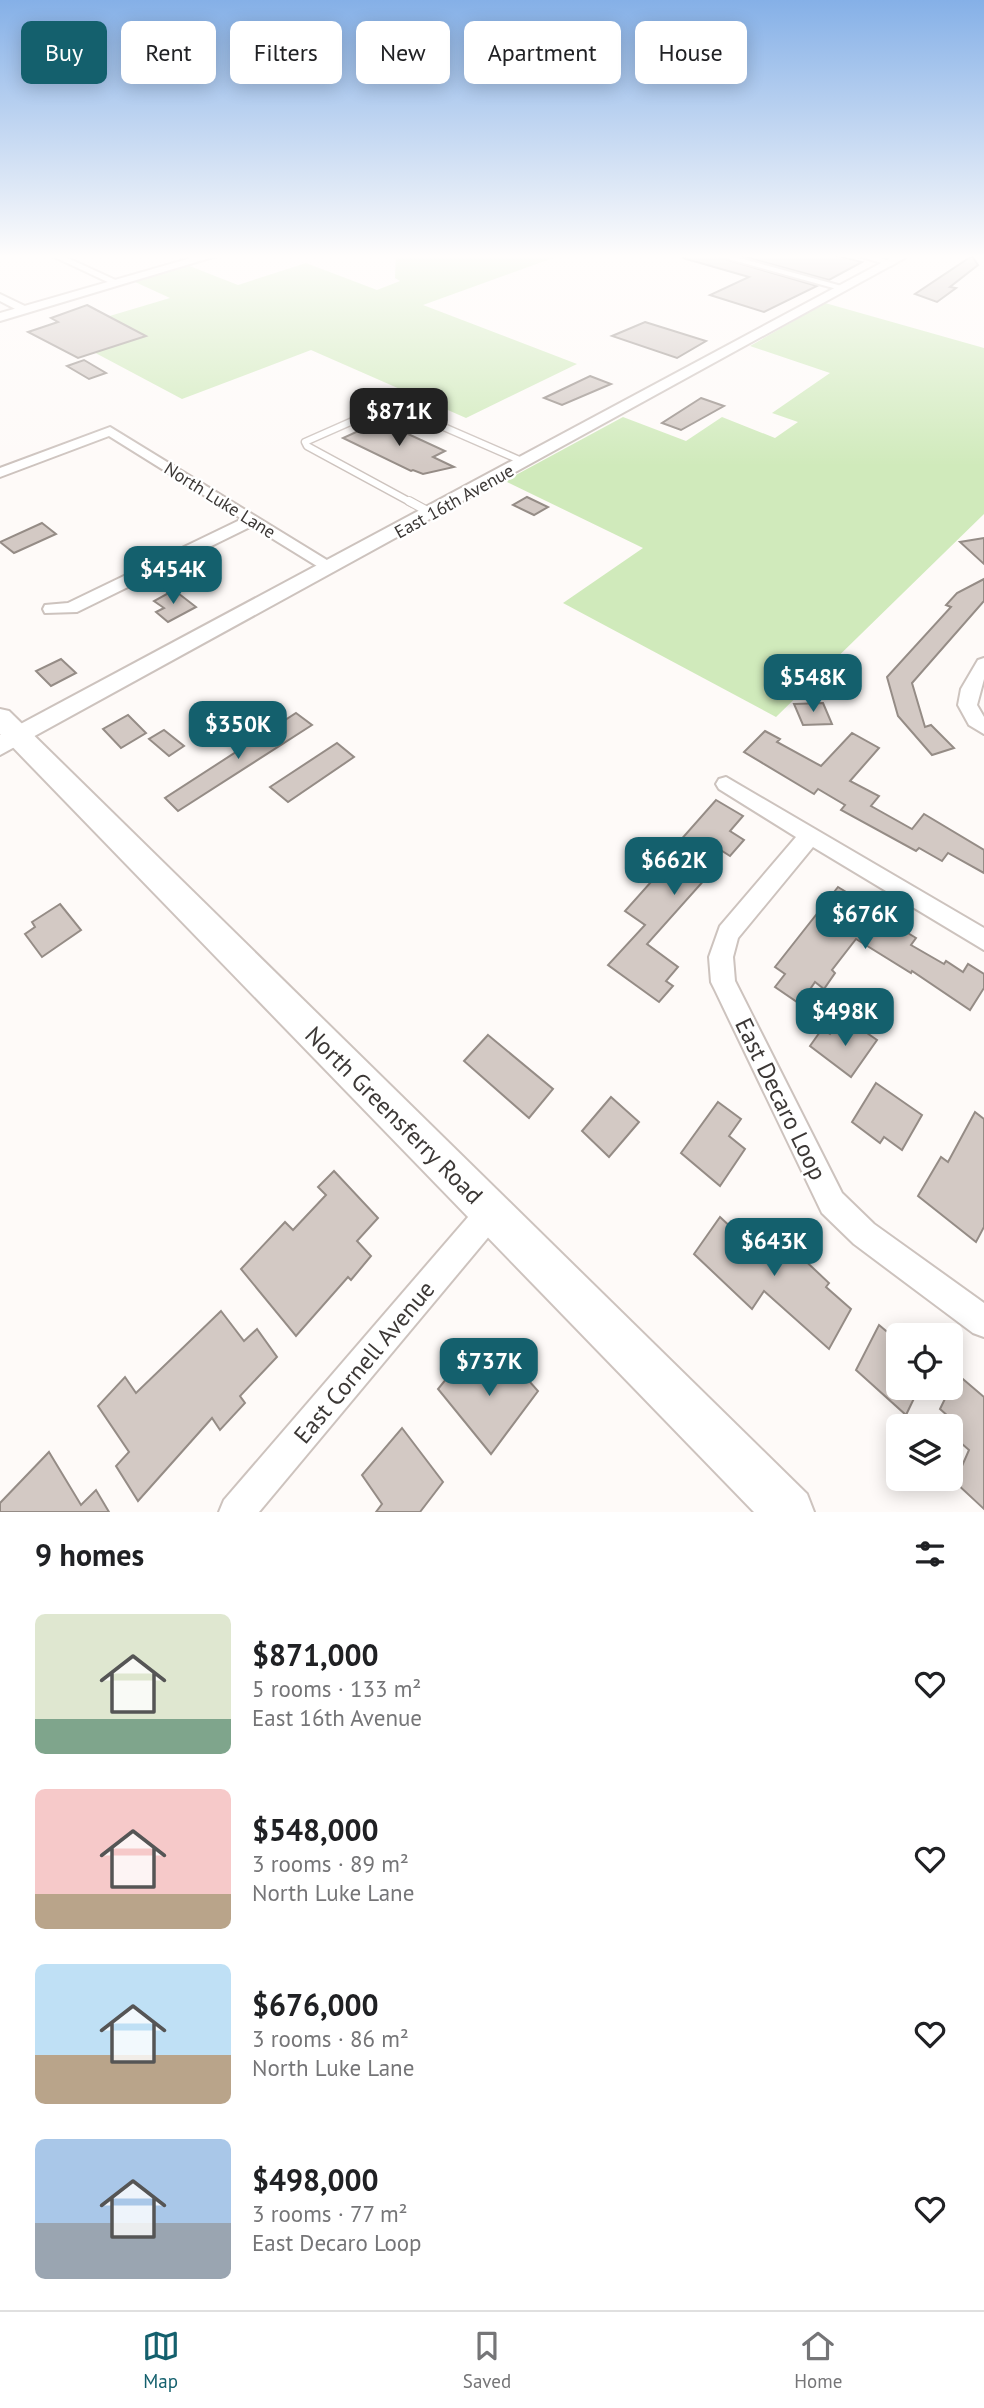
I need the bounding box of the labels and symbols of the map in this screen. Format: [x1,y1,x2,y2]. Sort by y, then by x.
pin: $871K [350,388,448,448]
street label: North Luke Lane [160,457,280,543]
street label: East 16th Avenue [390,459,518,543]
pin: $454K [124,546,222,606]
pin: $548K [764,654,862,714]
pin: $350K [189,702,287,761]
pin: $662K [625,838,723,897]
pin: $676K [816,892,914,951]
pin: $498K [796,988,894,1048]
street label: East Decaro Loop [728,1013,834,1185]
street label: North Greensferry Road [298,1019,490,1211]
pin: $643K [725,1218,823,1278]
street label: East Cornell Avenue [287,1274,441,1450]
pin: $737K [440,1338,538,1398]

